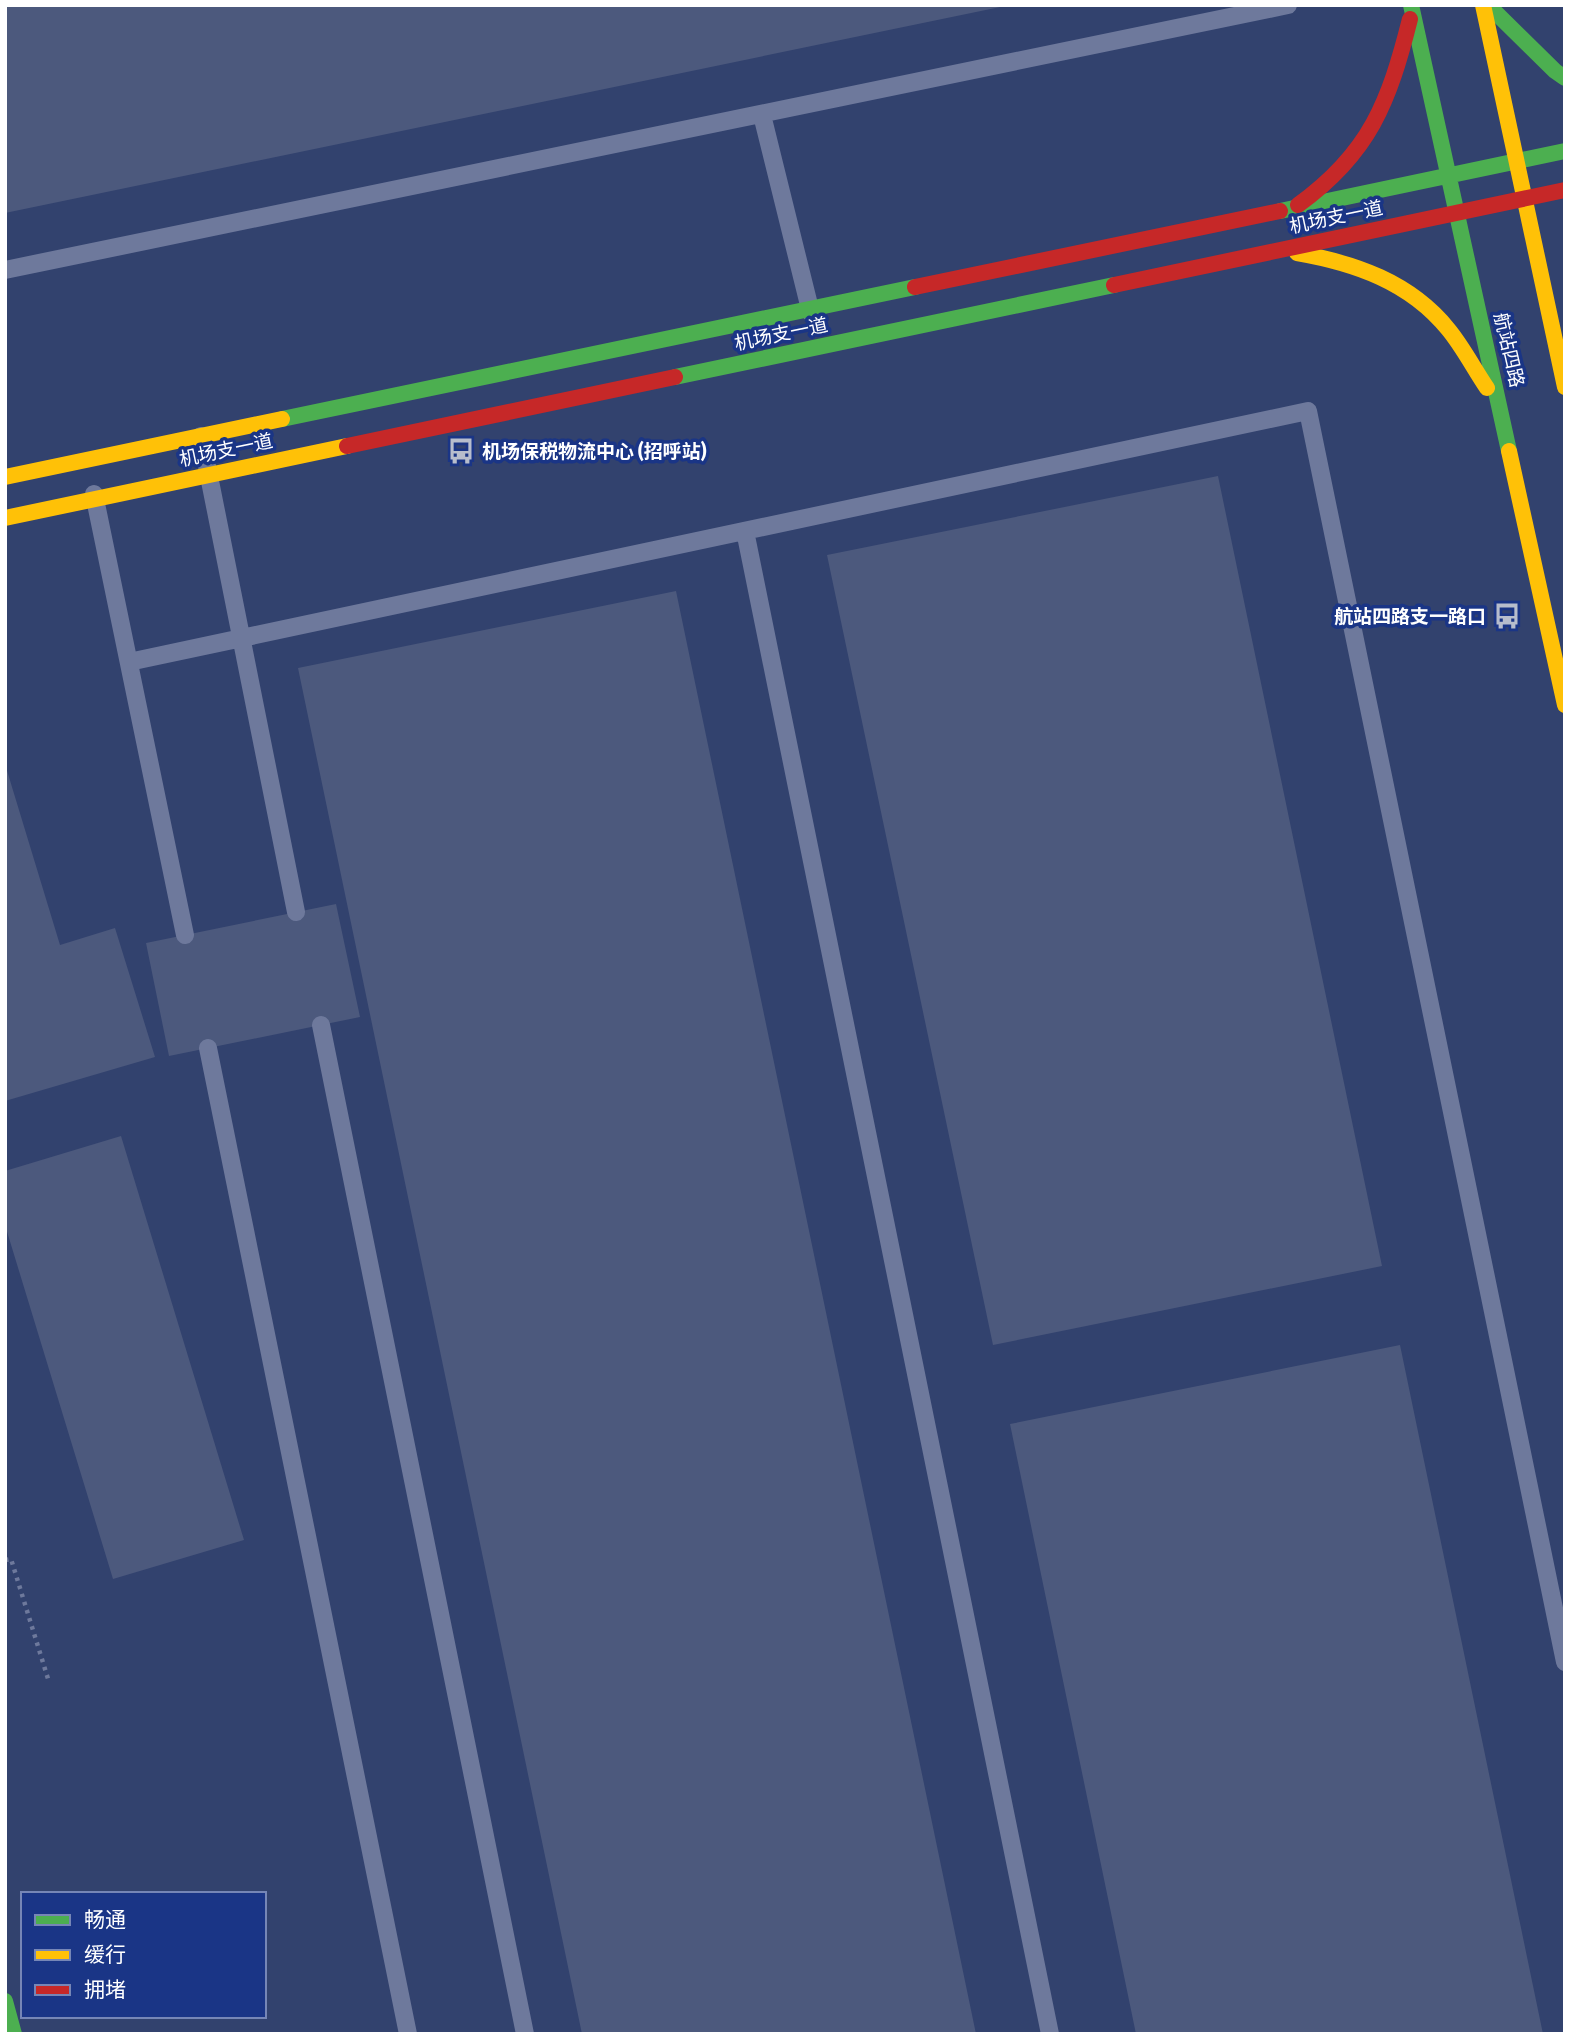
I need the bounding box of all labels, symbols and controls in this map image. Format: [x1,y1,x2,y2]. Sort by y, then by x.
street label: 机场支一道 [1287,196,1385,238]
street label: 航站四路 [1489,310,1529,390]
street label: 机场支一道 [732,313,830,355]
street label: 机场支一道 [177,429,275,471]
bus stop icon: 机场保税物流中心 (招呼站) [446,436,476,466]
place label: 机场保税物流中心 (招呼站) [482,440,707,463]
bus stop icon: 航站四路支一路口 [1492,601,1522,631]
place label: 航站四路支一路口 [1334,605,1486,628]
legend [21,1892,266,2018]
text: 畅通 [84,1907,126,1933]
text: 缓行 [84,1942,126,1968]
text: 拥堵 [84,1977,126,2003]

